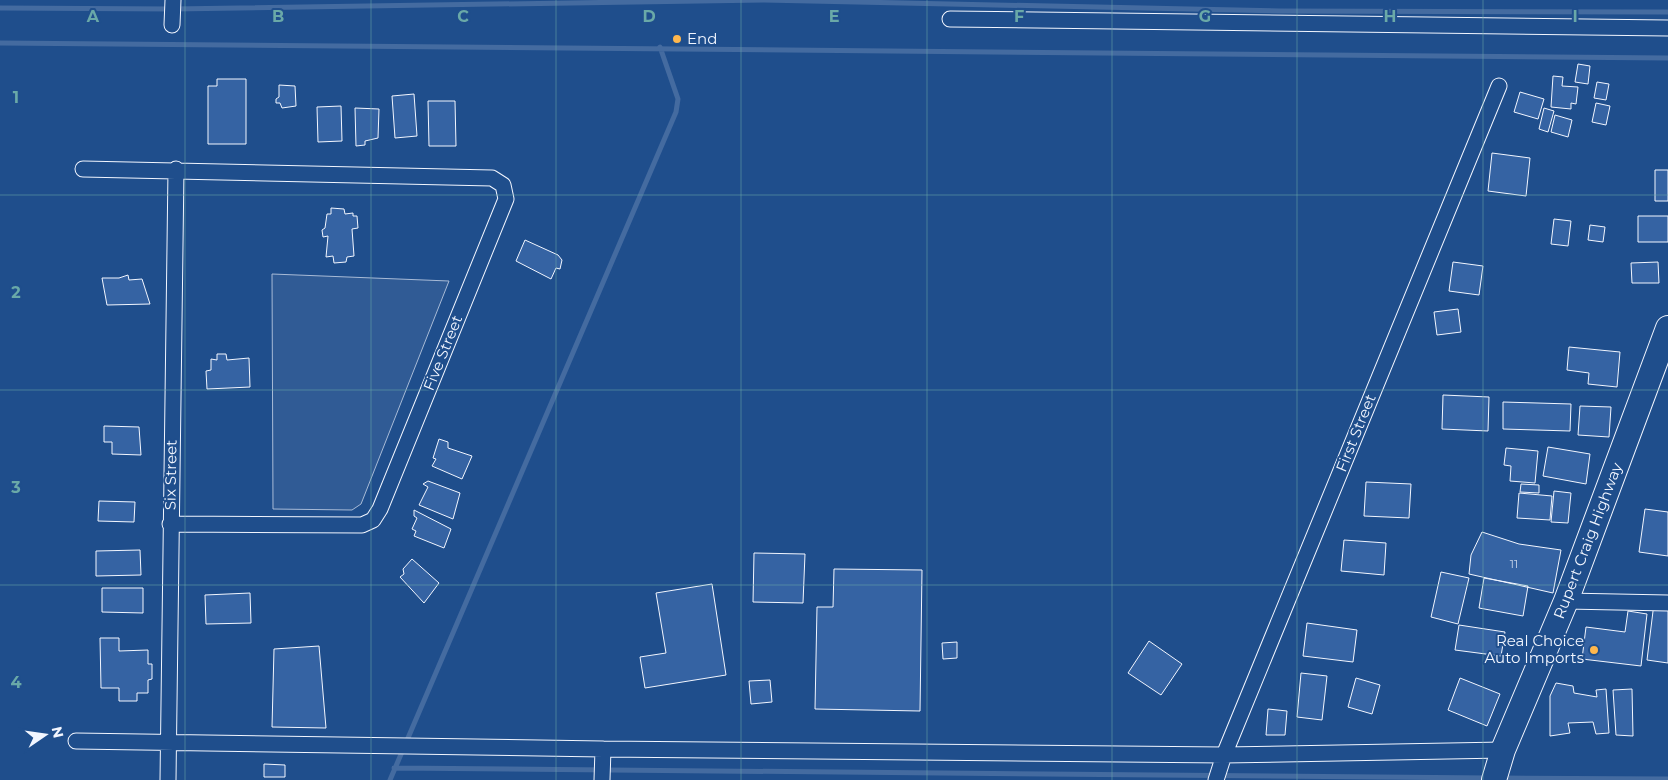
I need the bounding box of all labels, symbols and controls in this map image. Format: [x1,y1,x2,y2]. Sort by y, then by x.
text: A [86,7,100,26]
text: B [272,7,284,26]
text: C [457,7,469,26]
text: D [642,7,656,26]
text: E [829,7,839,26]
text: F [1014,7,1024,26]
text: G [1199,7,1211,26]
text: H [1384,7,1396,26]
text: I [1572,7,1578,26]
place label: End [687,29,717,48]
marker: End [671,33,683,45]
text: 1 [13,88,19,107]
text: 2 [11,283,21,302]
street label: Five Street [419,312,466,393]
street label: First Street [1331,391,1380,474]
street label: Six Street [160,440,181,510]
street label: Rupert Craig Highway [1549,459,1626,622]
text: 3 [10,478,21,497]
house number: 11 [1510,556,1518,571]
place label: Real Choice Auto Imports [1485,631,1584,667]
marker: Real Choice Auto Imports [1588,644,1600,656]
text: 4 [10,673,22,692]
north arrow [20,710,70,760]
text: N [48,725,68,740]

